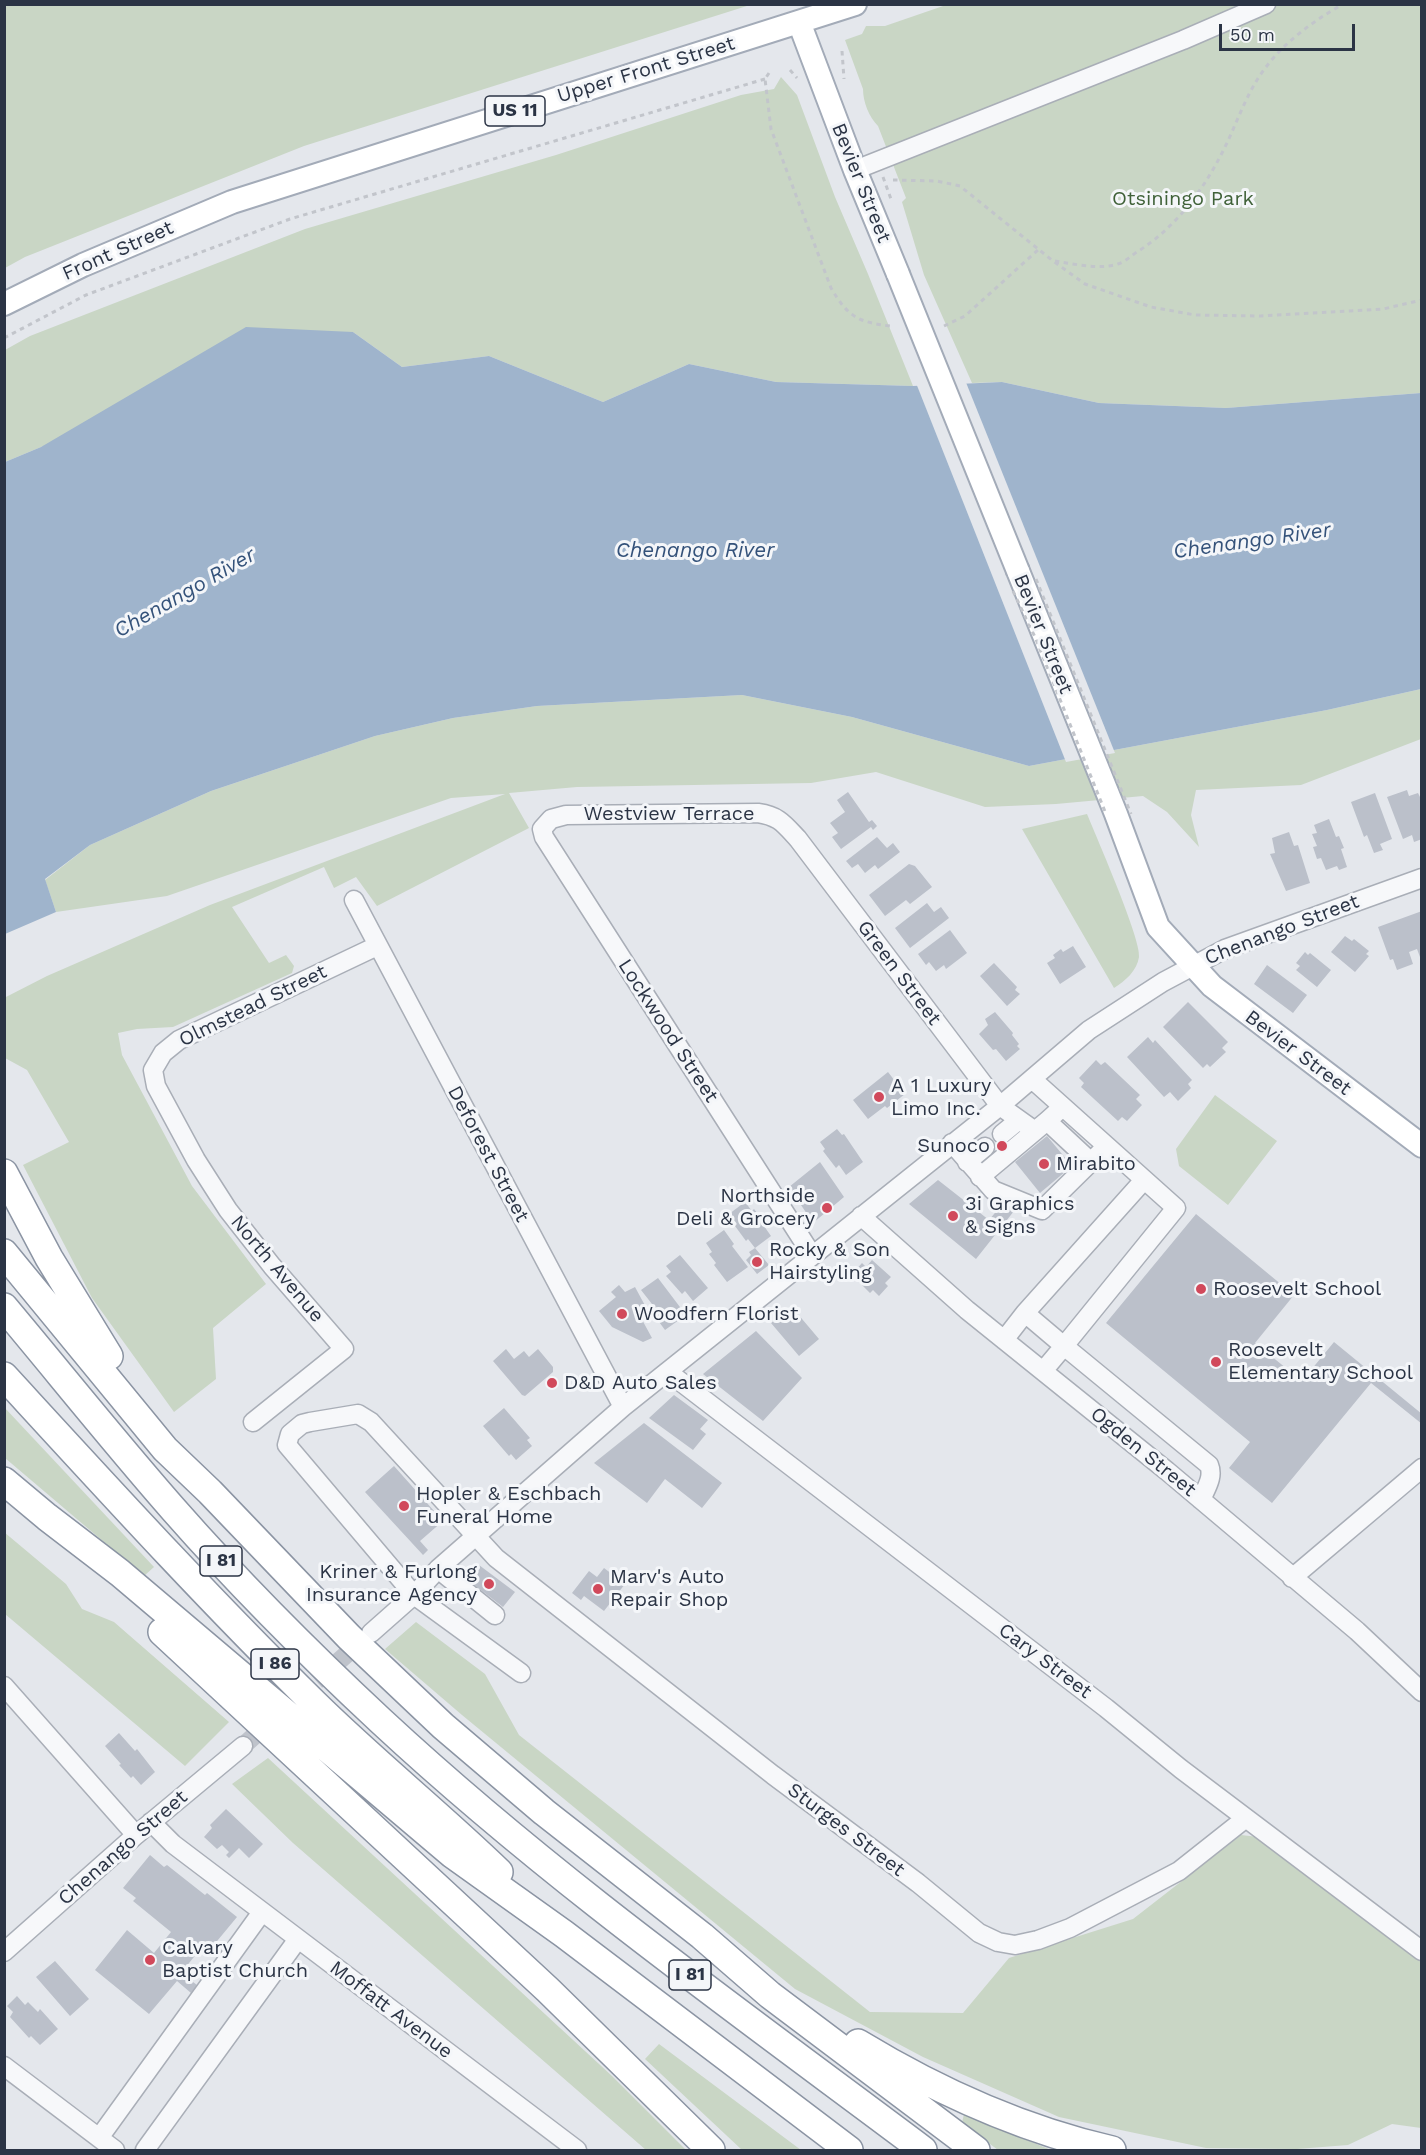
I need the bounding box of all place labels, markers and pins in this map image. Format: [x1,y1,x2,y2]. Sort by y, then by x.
place label: A 1 Luxury Limo Inc. [891,1074,991,1121]
marker: A 1 Luxury Limo Inc. [872,1090,886,1104]
place label: Sunoco [917,1134,990,1158]
marker: Sunoco [995,1139,1009,1153]
place label: Mirabito [1056,1152,1136,1176]
marker: Mirabito [1037,1157,1051,1171]
place label: Northside Deli & Grocery [676,1184,815,1231]
place label: 3i Graphics & Signs [965,1192,1074,1239]
marker: Northside Deli & Grocery [820,1201,834,1215]
marker: 3i Graphics & Signs [946,1209,960,1223]
place label: Rocky & Son Hairstyling [769,1238,890,1285]
marker: Rocky & Son Hairstyling [750,1255,764,1269]
place label: Roosevelt School [1213,1277,1381,1301]
marker: Roosevelt School [1194,1282,1208,1296]
place label: Woodfern Florist [634,1302,798,1326]
marker: Woodfern Florist [615,1307,629,1321]
place label: Roosevelt Elementary School [1228,1338,1413,1385]
marker: Roosevelt Elementary School [1209,1355,1223,1369]
place label: D&D Auto Sales [564,1371,717,1395]
marker: D&D Auto Sales [545,1376,559,1390]
place label: Hopler & Eschbach Funeral Home [416,1482,601,1529]
marker: Hopler & Eschbach Funeral Home [397,1499,411,1513]
place label: Kriner & Furlong Insurance Agency [306,1560,477,1607]
place label: Marv's Auto Repair Shop [610,1565,728,1612]
marker: Kriner & Furlong Insurance Agency [482,1577,496,1591]
marker: Marv's Auto Repair Shop [591,1582,605,1596]
place label: Calvary Baptist Church [162,1936,308,1983]
marker: Calvary Baptist Church [143,1953,157,1967]

